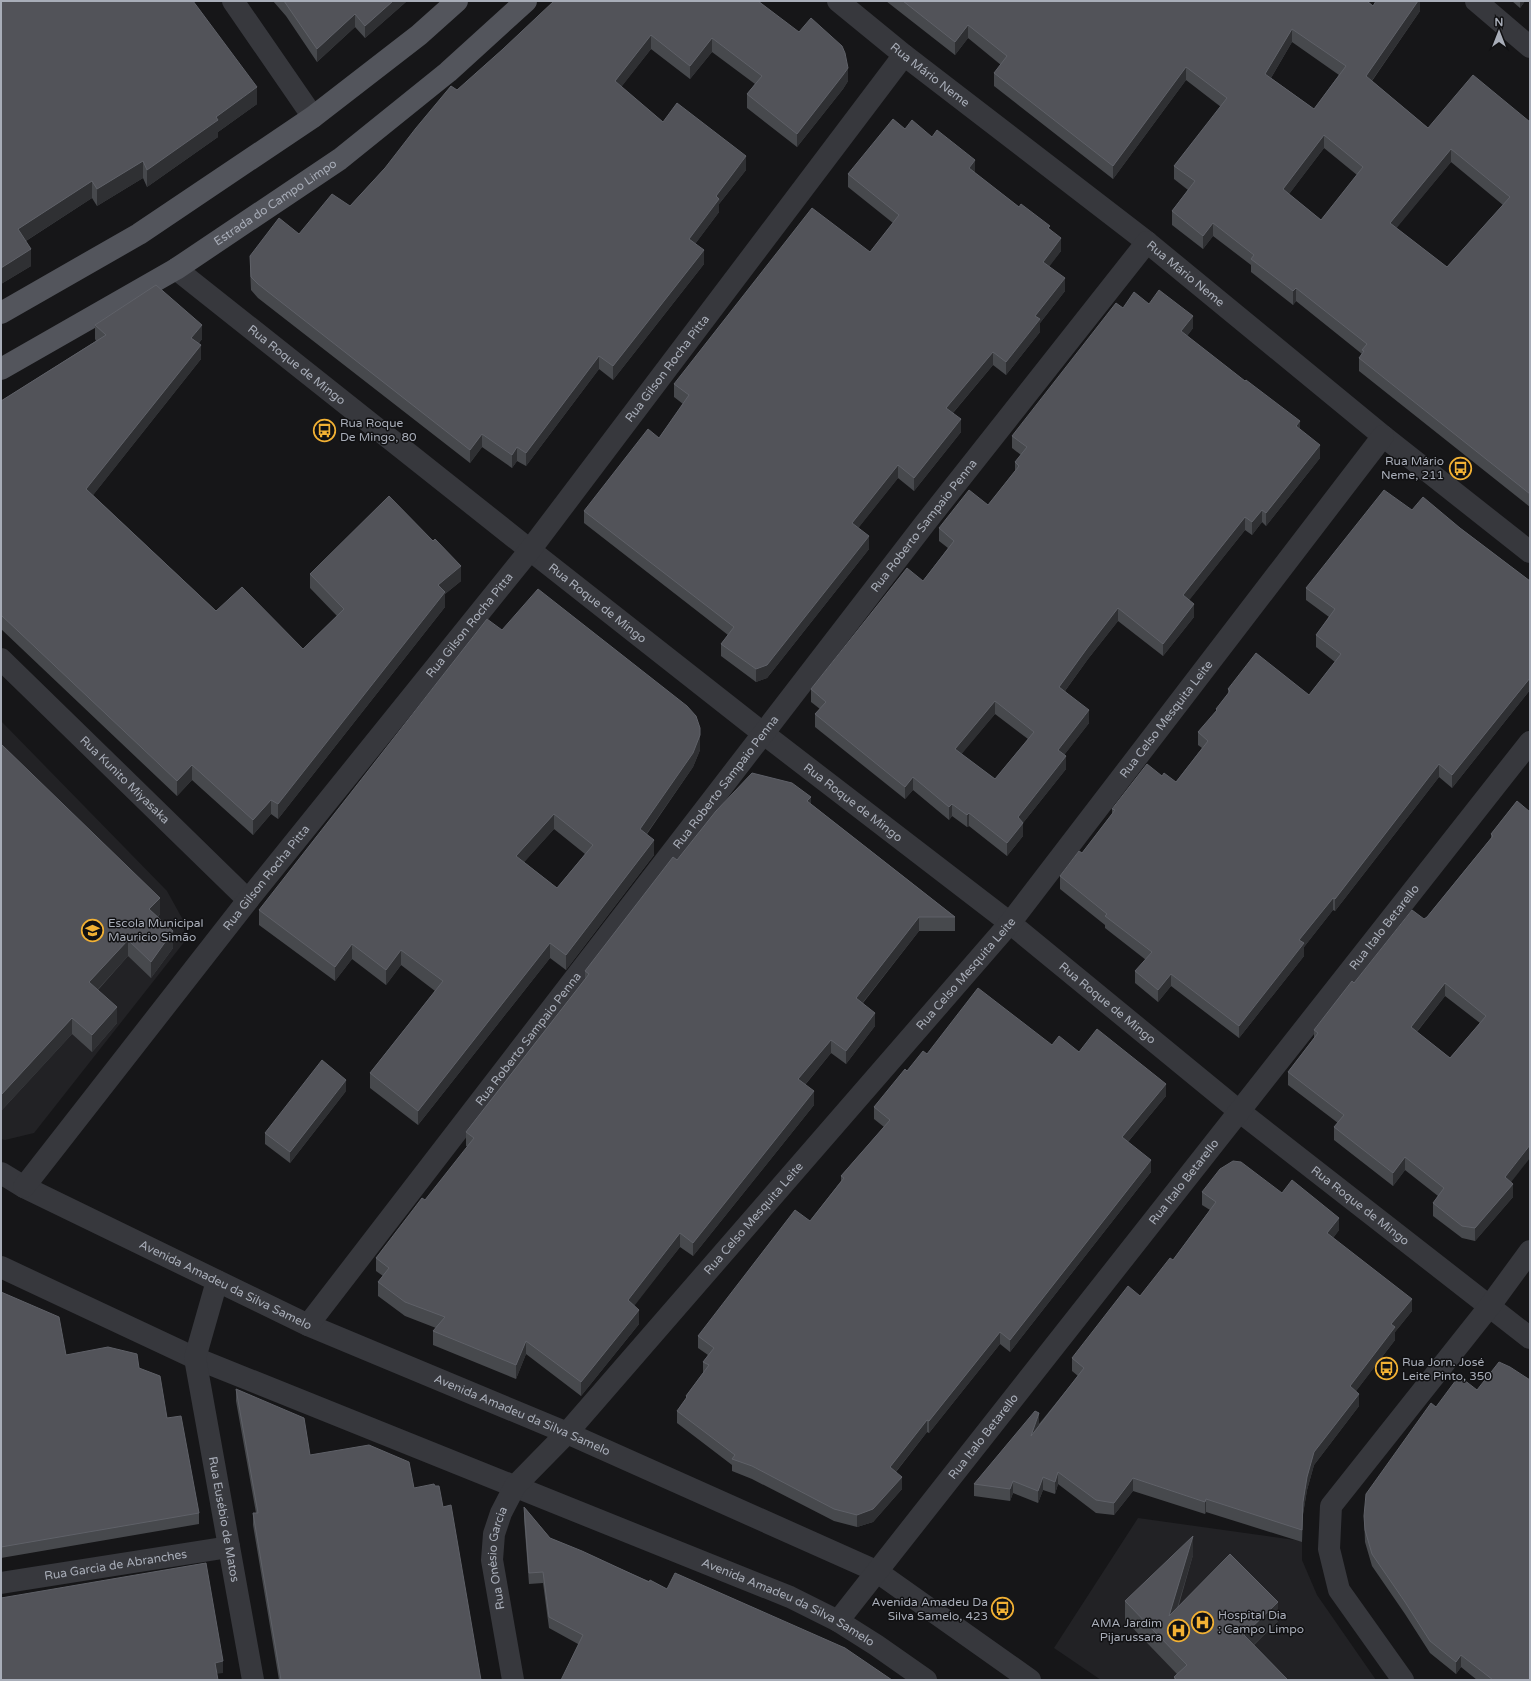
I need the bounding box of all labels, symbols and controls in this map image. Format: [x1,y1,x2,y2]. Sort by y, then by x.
north arrow [1479,12,1519,52]
text: N [1495,16,1503,29]
street label: Rua Mário Neme [888,40,972,110]
street label: Estrada do Campo Limpo [211,156,339,249]
street label: Rua Mário Neme [1144,238,1227,310]
street label: Rua Gilson Rocha Pitta [622,312,712,425]
street label: Rua Roque de Mingo [245,322,348,408]
place label: Rua Roque De Mingo, 80 [340,416,417,444]
bus stop icon: Rua Roque De Mingo, 80 [312,417,338,443]
place label: Rua Mário Neme, 211 [1381,454,1444,482]
bus stop icon: Rua Mário Neme, 211 [1447,455,1473,481]
street label: Rua Roberto Sampaio Penna [868,456,980,595]
street label: Rua Roque de Mingo [546,560,649,646]
street label: Rua Gilson Rocha Pitta [423,570,516,680]
street label: Rua Celso Mesquita Leite [1117,657,1216,781]
street label: Rua Roberto Sampaio Penna [670,713,781,852]
street label: Rua Kunito Miyasaka [77,733,173,827]
street label: Rua Roque de Mingo [801,760,905,845]
street label: Rua Gilson Rocha Pitta [220,822,313,933]
street label: Rua Italo Betarello [1346,882,1422,973]
street label: Rua Celso Mesquita Leite [913,915,1019,1033]
place label: Escola Municipal Mauricio Simão [108,916,204,944]
school or university icon: Escola Municipal Mauricio Simão [80,917,106,943]
street label: Rua Roque de Mingo [1056,959,1159,1047]
street label: Rua Roberto Sampaio Penna [472,969,584,1108]
street label: Rua Italo Betarello [1146,1136,1222,1227]
street label: Rua Celso Mesquita Leite [701,1159,806,1277]
street label: Rua Roque de Mingo [1308,1163,1412,1248]
street label: Avenida Amadeu da Silva Samelo [137,1237,314,1333]
place label: Rua Jorn. José Leite Pinto, 350 [1402,1355,1492,1383]
bus stop icon: Rua Jorn. José Leite Pinto, 350 [1374,1356,1400,1382]
street label: Avenida Amadeu da Silva Samelo [432,1371,613,1458]
street label: Rua Italo Betarello [945,1391,1021,1482]
street label: Rua Eusébio de Matos [206,1455,242,1583]
street label: Rua Onésio Garcia [485,1504,510,1611]
street label: Rua Garcia de Abranches [43,1547,188,1583]
street label: Avenida Amadeu da Silva Samelo [700,1555,877,1649]
place label: Avenida Amadeu Da Silva Samelo, 423 [872,1595,988,1623]
bus stop icon: Avenida Amadeu Da Silva Samelo, 423 [990,1596,1016,1622]
place label: Hospital Dia : Campo Limpo [1218,1608,1304,1636]
hospital icon: Hospital Dia : Campo Limpo [1190,1609,1216,1635]
place label: AMA Jardim Pijarussara [1091,1616,1162,1644]
hospital icon: AMA Jardim Pijarussara [1165,1617,1191,1643]

